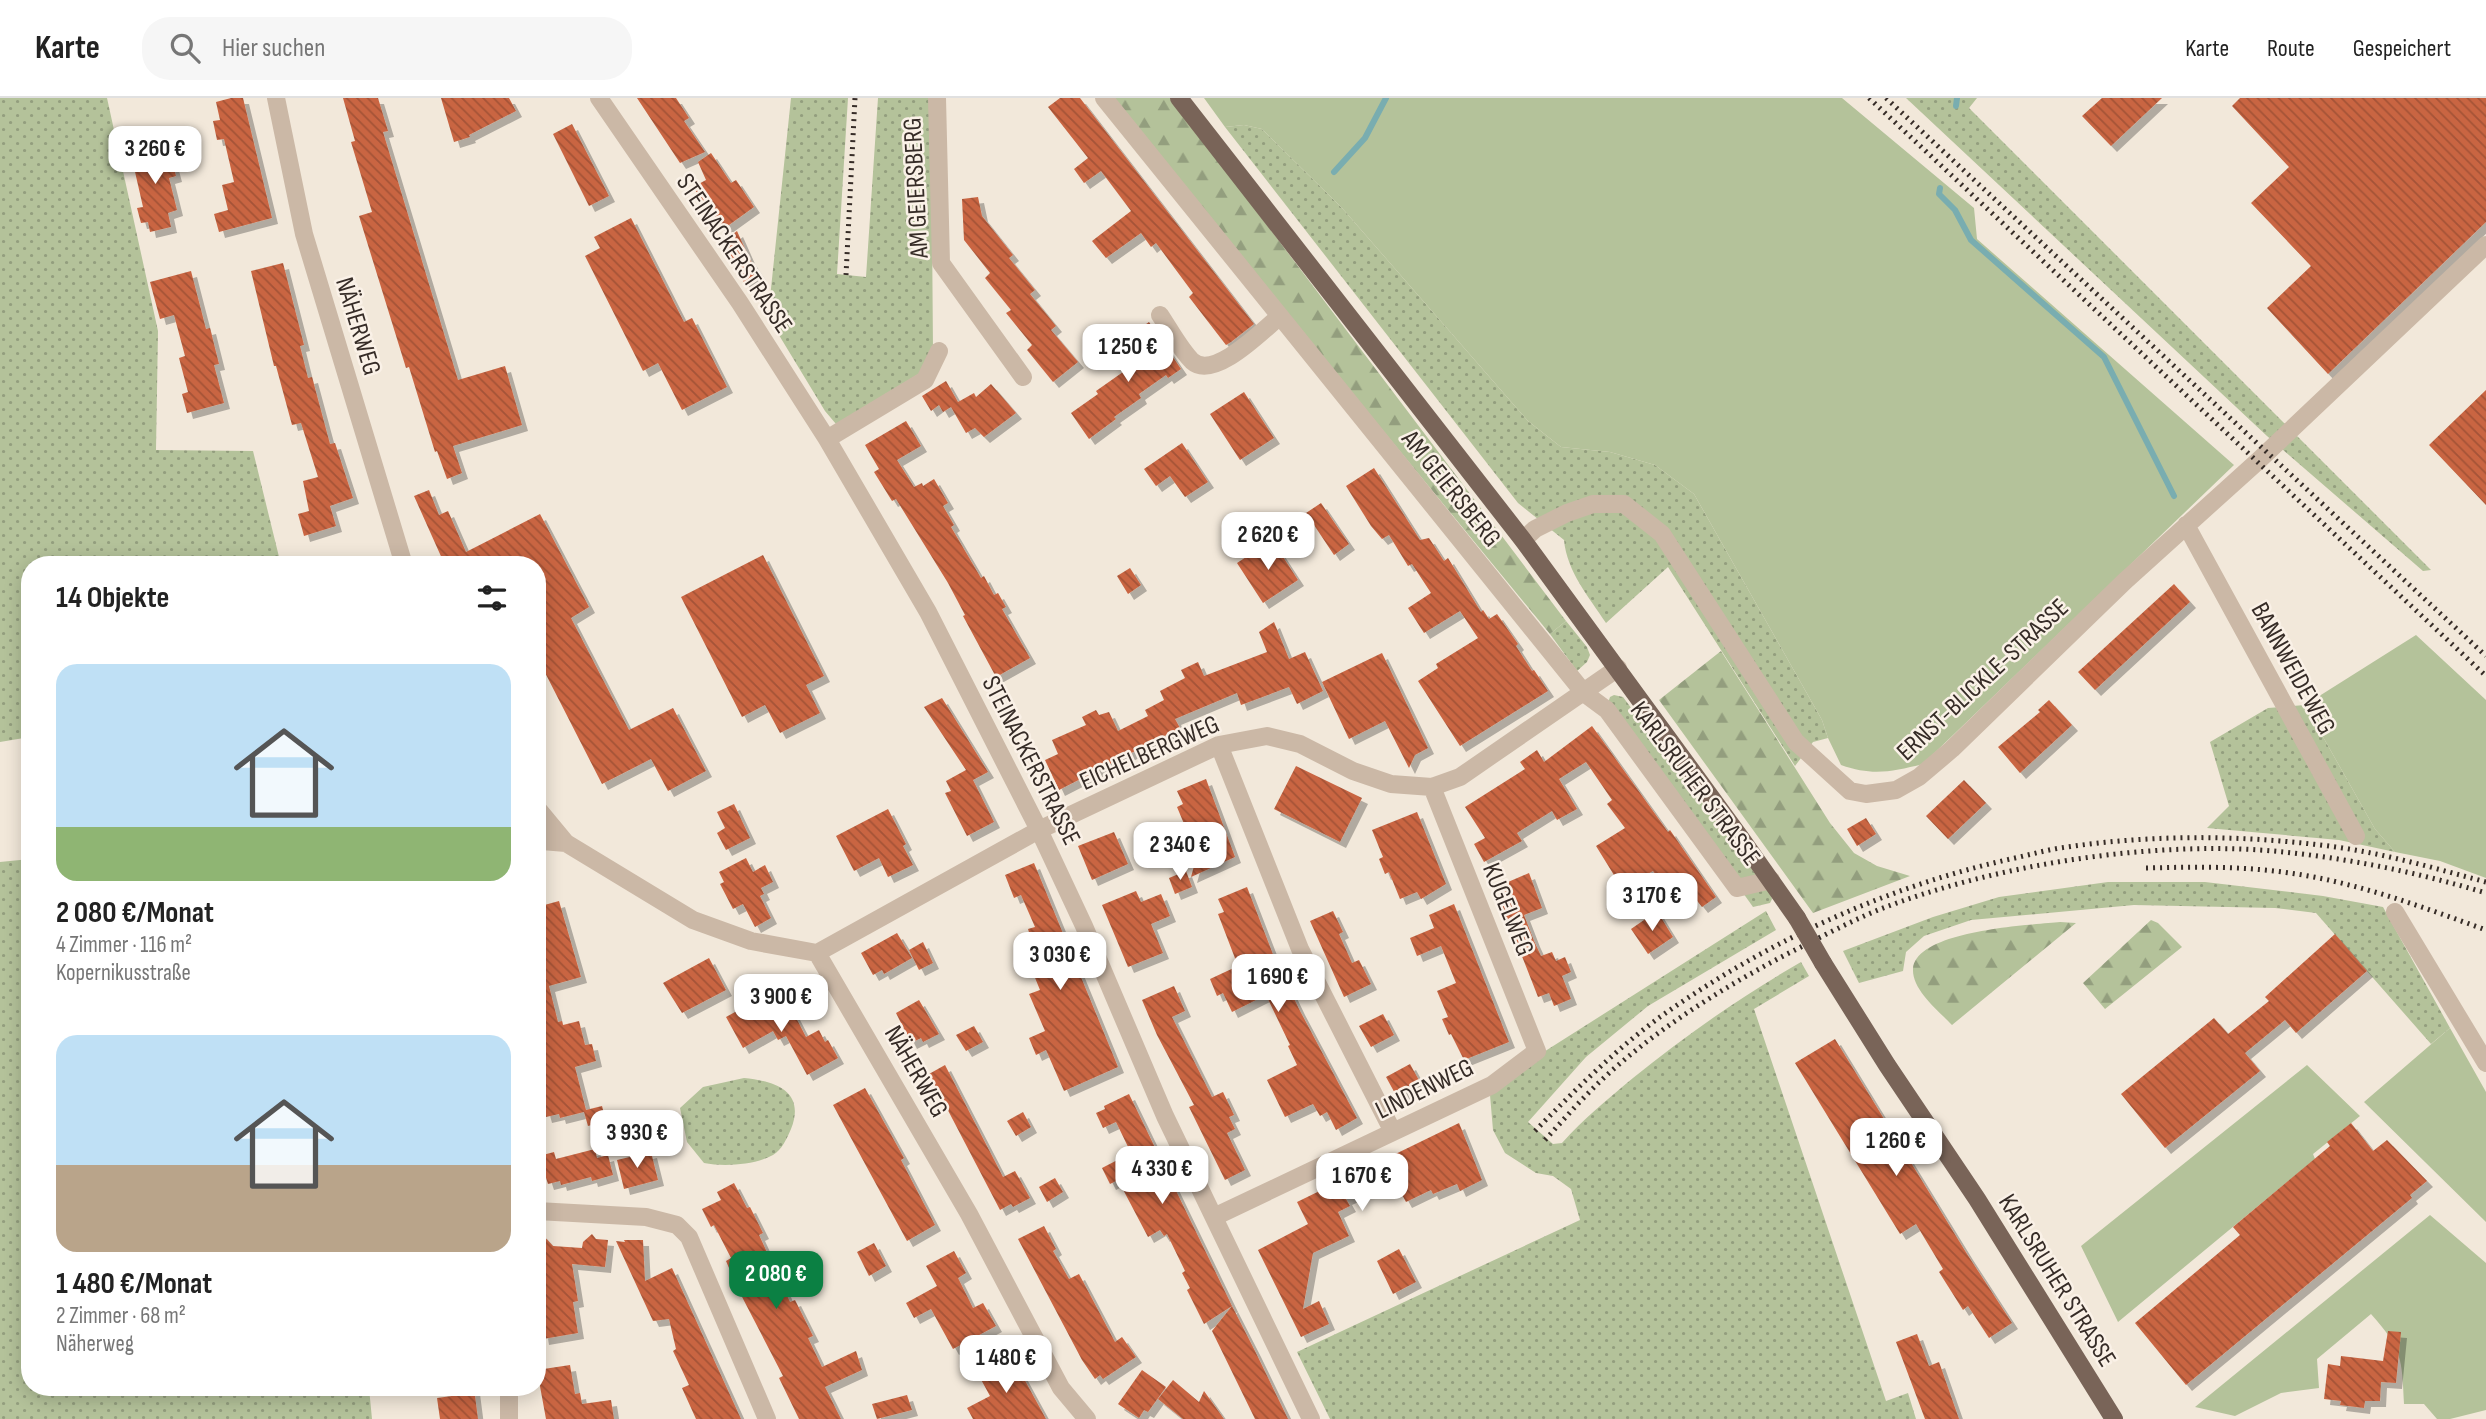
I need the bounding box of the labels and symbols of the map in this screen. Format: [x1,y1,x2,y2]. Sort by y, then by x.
street label: AM GEIERSBERG [897,117,936,260]
pin: 3 260 € [90,126,220,186]
street label: STEINACKERSTRASSE [669,168,799,339]
street label: NÄHERWEG [328,274,387,379]
pin: 1 250 € [1063,324,1193,384]
street label: AM GEIERSBERG [1394,424,1507,553]
pin: 2 620 € [1203,512,1333,572]
street label: ERNST-BLICKLE-STRASSE [1891,593,2075,768]
street label: BANNWEIDEWEG [2244,597,2342,740]
street label: STEINACKERSTRASSE [975,671,1087,850]
street label: KARLSRUHER STRASSE [1623,696,1767,872]
street label: EICHELBERGWEG [1075,709,1224,798]
pin: 2 340 € [1115,822,1245,882]
street label: KUGELWEG [1475,859,1540,961]
pin: 3 170 € [1587,874,1717,933]
pin: 3 030 € [995,932,1125,992]
pin: 1 690 € [1213,954,1343,1014]
pin: 3 900 € [716,974,846,1034]
street label: NÄHERWEG [877,1020,954,1123]
street label: LINDENWEG [1371,1052,1479,1126]
pin: 3 930 € [572,1110,702,1170]
pin: 1 260 € [1831,1118,1961,1178]
pin: 4 330 € [1097,1146,1227,1206]
pin: 1 670 € [1297,1154,1427,1213]
street label: KARLSRUHER STRASSE [1991,1189,2122,1373]
pin: 2 080 € [711,1252,841,1311]
pin: 1 480 € [941,1336,1071,1395]

